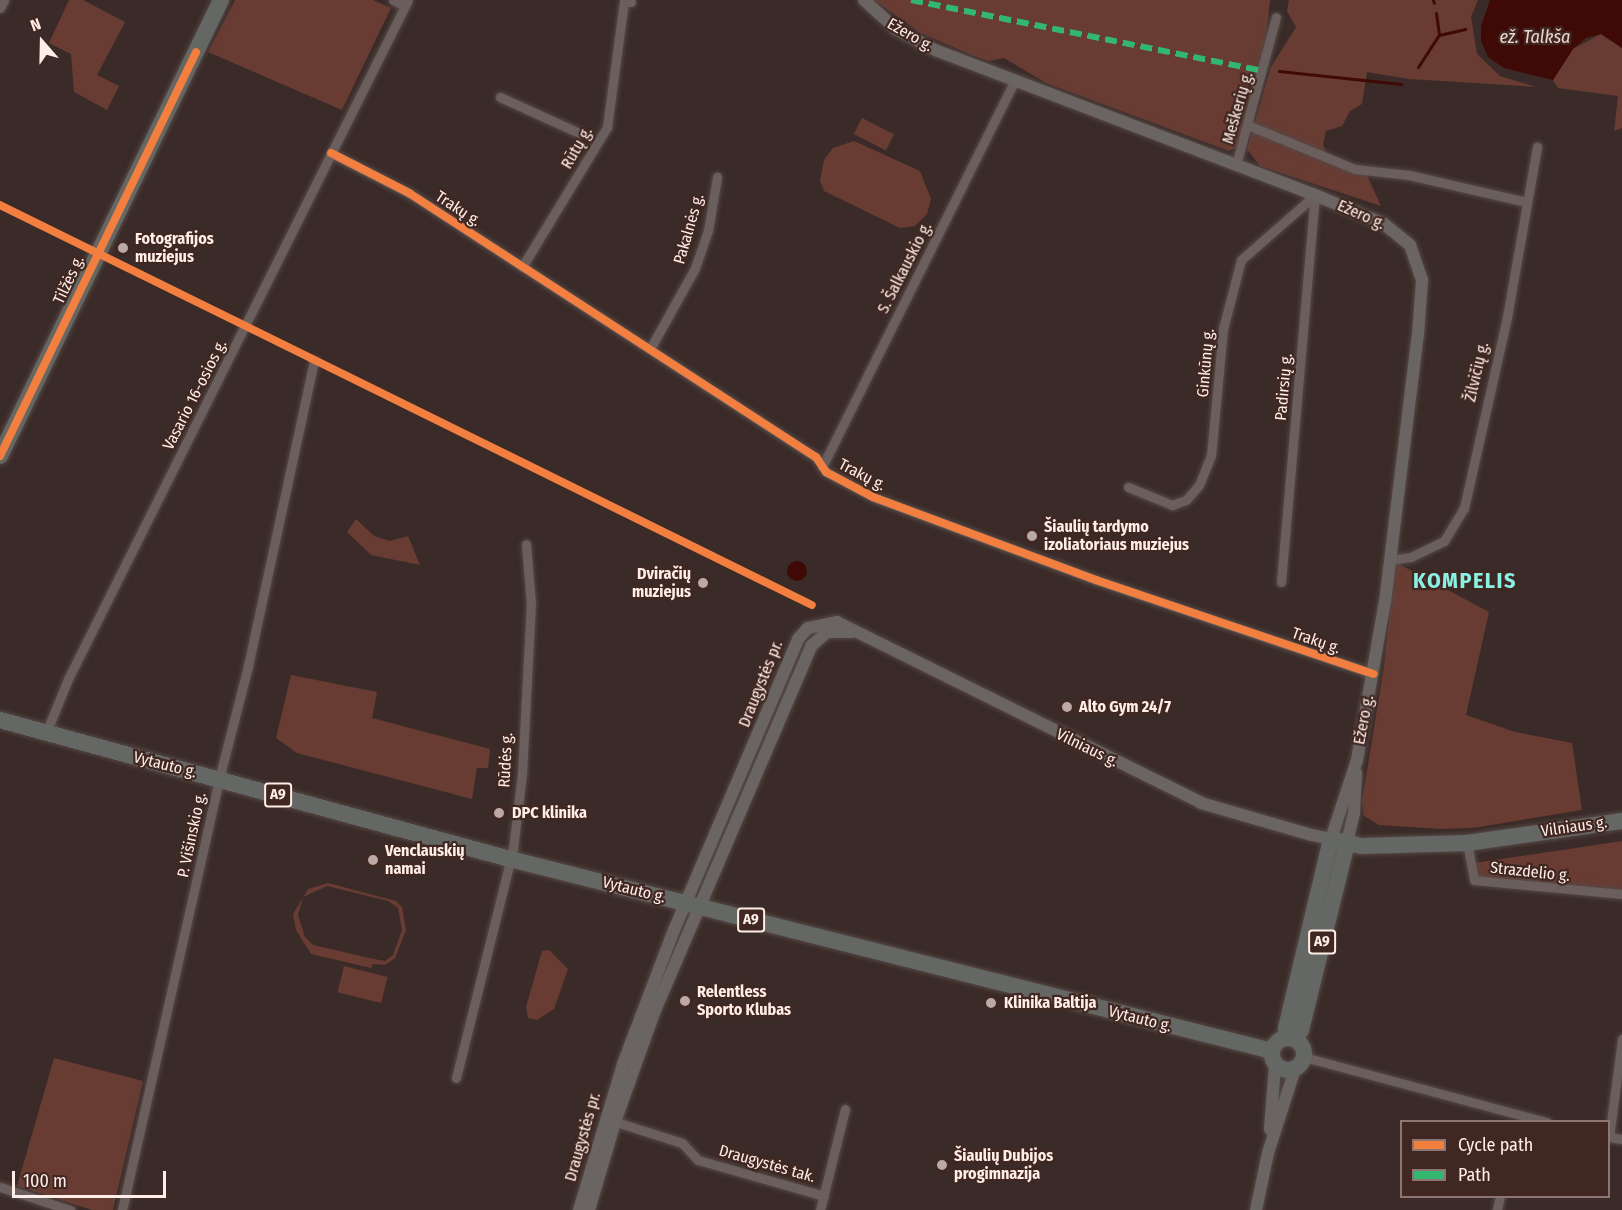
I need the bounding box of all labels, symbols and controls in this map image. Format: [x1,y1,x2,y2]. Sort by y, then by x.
north arrow [12,12,72,72]
text: N [28,14,43,35]
street label: Ežero g. [884,14,936,56]
water label: ež. Talkša [1500,26,1570,48]
street label: Meškerių g. [1219,70,1257,146]
street label: Rūtų g. [557,124,597,172]
street label: Trakų g. [432,187,484,231]
street label: Pakalnės g. [670,192,708,266]
street label: Ežero g. [1334,196,1388,234]
street label: S. Šalkauskio g. [874,219,936,317]
place label: Fotografijos muziejus [135,229,214,267]
marker: Fotografijos muziejus [116,241,130,255]
street label: Tilžės g. [49,253,89,307]
street label: Ginkūnų g. [1193,328,1219,398]
street label: Vasario 16-osios g. [159,337,231,453]
street label: Žilvičių g. [1461,340,1493,404]
street label: Padirsių g. [1272,353,1296,421]
street label: Trakų g. [835,455,889,495]
place label: Šiaulių tardymo izoliatoriaus muziejus [1044,517,1189,555]
marker: Šiaulių tardymo izoliatoriaus muziejus [1025,529,1039,543]
place label: Dviračių muziejus [632,564,691,602]
district label: KOMPELIS [1413,568,1517,594]
marker: Dviračių muziejus [696,576,710,590]
street label: Trakų g. [1289,624,1343,658]
street label: Draugystės pr. [735,638,787,730]
street label: Ežero g. [1350,694,1378,746]
place label: Alto Gym 24/7 [1079,697,1171,717]
marker: Alto Gym 24/7 [1060,700,1074,714]
street label: Vilniaus g. [1053,725,1121,771]
street label: Rūdės g. [495,732,517,788]
street label: Vytauto g. [131,748,199,782]
road number: A9 [263,783,293,807]
street label: P. Višinskio g. [174,791,210,879]
place label: DPC klinika [512,803,587,823]
marker: DPC klinika [490,804,508,822]
street label: Vilniaus g. [1540,813,1608,841]
place label: Venclauskių namai [385,841,465,879]
marker: Venclauskių namai [366,853,380,867]
street label: Strazdelio g. [1489,858,1571,886]
street label: Vytauto g. [600,873,668,907]
road number: A9 [736,908,766,932]
road number: A9 [1307,930,1337,954]
place label: Relentless Sporto Klubas [697,982,791,1020]
place label: Klinika Baltija [1004,993,1096,1013]
marker: Relentless Sporto Klubas [678,994,692,1008]
marker: Klinika Baltija [982,994,1000,1012]
street label: Vytauto g. [1106,1002,1174,1036]
street label: Draugystės pr. [561,1090,605,1184]
legend [1400,1120,1610,1198]
text: Cycle path [1458,1134,1533,1156]
street label: Draugystės tak. [717,1141,817,1187]
place label: Šiaulių Dubijos progimnazija [954,1146,1053,1184]
marker: Šiaulių Dubijos progimnazija [935,1158,949,1172]
scale bar [15,1159,170,1197]
text: Path [1458,1164,1491,1186]
text: 100 m [23,1170,67,1192]

